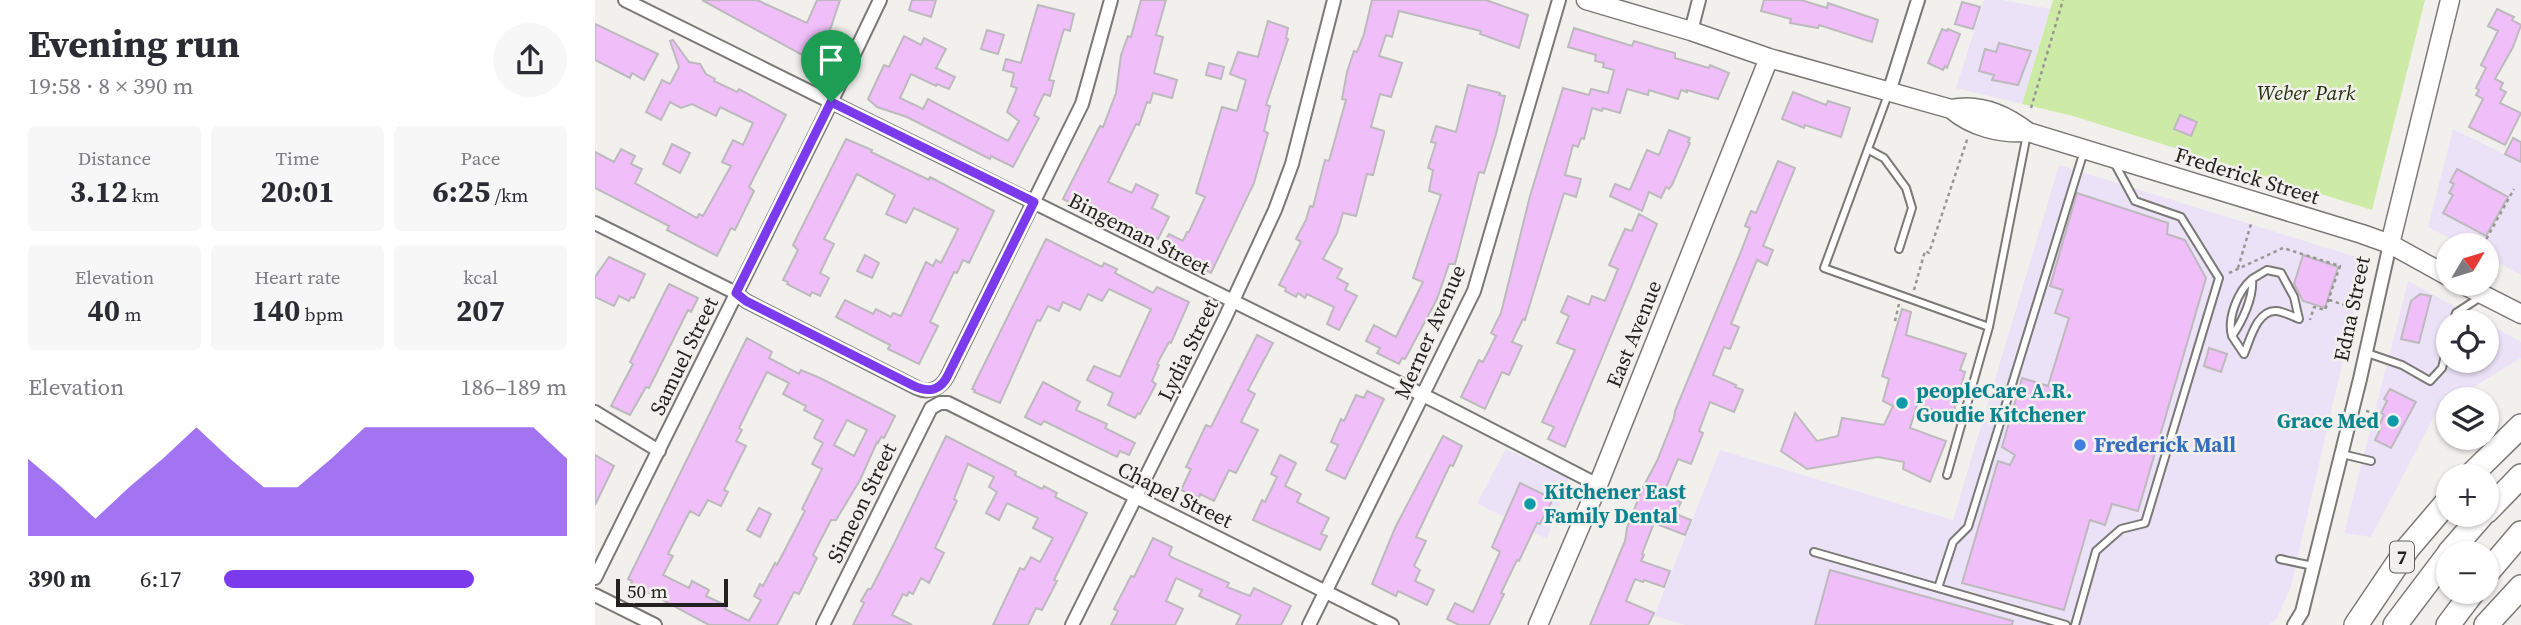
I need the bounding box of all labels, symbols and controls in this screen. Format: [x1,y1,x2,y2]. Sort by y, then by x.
text: Evening run [28,18,240,70]
button: share [493,23,567,97]
pin [801,30,861,102]
icon: arrive [812,41,850,79]
text: 19:58 · 8 × 390 m [28,70,194,102]
park label: Weber Park [2257,78,2355,107]
street label: Frederick Street [2171,140,2323,211]
text: Distance [78,145,151,171]
text: Time [276,145,319,171]
text: Pace [461,145,500,171]
text: 3.12 [70,171,127,212]
text: 20:01 [260,171,335,212]
text: 6:25 [433,171,490,212]
text: km [127,182,159,208]
text: /km [490,182,529,208]
street label: Bingeman Street [1064,185,1215,282]
north arrow [2436,233,2499,296]
map controls [2436,233,2499,604]
street label: Edna Street [2326,253,2377,364]
street label: Merner Avenue [1387,260,1472,404]
text: Elevation [75,264,154,290]
text: Heart rate [254,264,341,290]
text: kcal [463,264,498,290]
street label: East Avenue [1599,276,1668,392]
text: 40 [87,290,120,331]
text: 140 [251,290,300,331]
text: 207 [456,290,505,331]
street label: Samuel Street [642,292,725,420]
street label: Lydia Street [1150,294,1225,406]
text: m [120,301,142,327]
text: bpm [300,301,344,327]
button: locate [2436,310,2499,373]
text: Elevation [28,371,124,403]
text: 186–189 m [460,371,567,403]
place label: peopleCare A.R. Goudie Kitchener [1916,376,2086,429]
button: layers [2436,387,2499,450]
marker: peopleCare A.R. Goudie Kitchener [1894,395,1910,411]
place label: Grace Med [2277,406,2380,435]
marker: Grace Med [2385,413,2401,429]
place label: Frederick Mall [2094,430,2236,459]
marker: Frederick Mall [2072,437,2088,453]
street label: Simeon Street [820,438,903,568]
street label: Chapel Street [1113,454,1238,535]
button: + [2436,464,2499,527]
place label: Kitchener East Family Dental [1544,477,1686,530]
marker: Kitchener East Family Dental [1522,496,1538,512]
button: − [2436,541,2499,604]
road number: 7 [2390,542,2414,572]
text: 390 m [28,563,91,595]
text: 6:17 [140,563,181,595]
scale bar [616,576,728,608]
text: 50 m [627,578,668,604]

